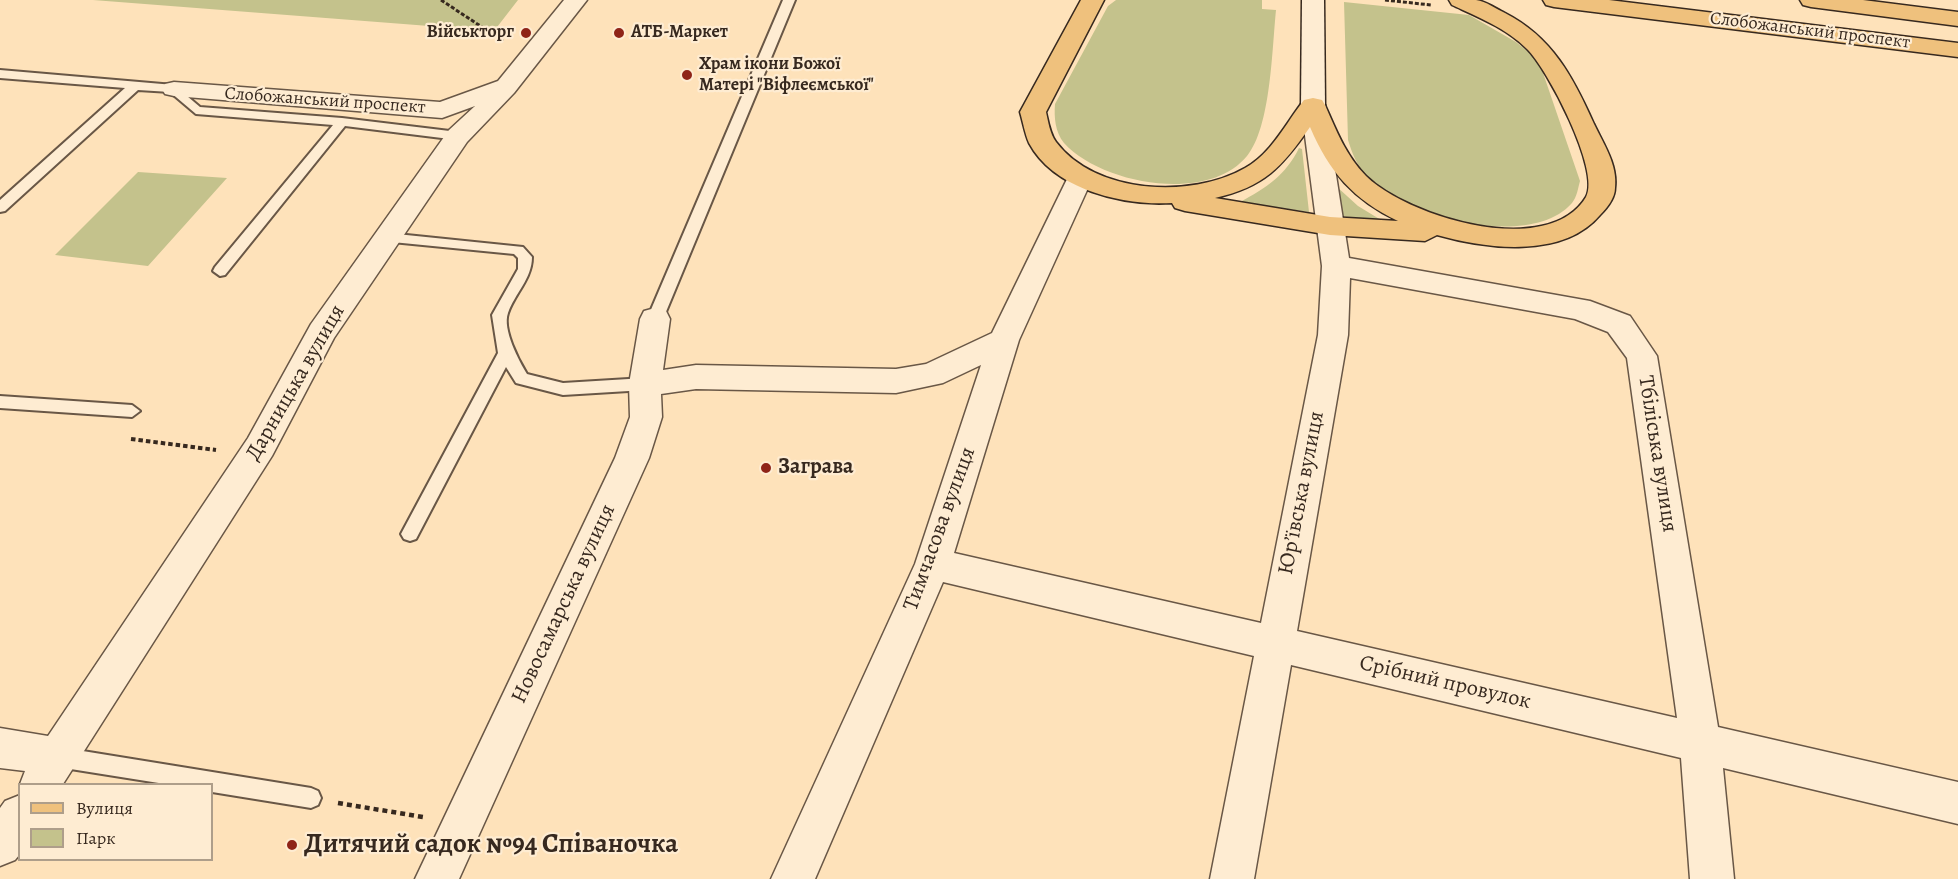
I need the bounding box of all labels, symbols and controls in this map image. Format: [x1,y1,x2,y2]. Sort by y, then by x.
street label: Слобожанський проспект [1709,8,1911,54]
place label: Військторг [426,22,514,44]
place label: АТБ-Маркет [631,22,728,44]
marker: Військторг [519,26,533,40]
marker: АТБ-Маркет [612,26,626,40]
place label: Храм ікони Божої Матері "Віфлеємської" [699,54,874,97]
marker: Храм ікони Божої Матері "Віфлеємської" [680,68,694,82]
street label: Слобожанський проспект [224,83,426,119]
street label: Дарницька вулиця [241,300,351,466]
street label: Тбіліська вулиця [1632,374,1682,534]
street label: Юрʼївська вулиця [1273,409,1331,577]
street label: Тимчасова вулиця [898,444,982,614]
place label: Заграва [778,455,854,481]
marker: Заграва [759,461,773,475]
street label: Новосамарська вулиця [506,500,622,708]
street label: Срібний провулок [1357,650,1533,716]
legend [18,783,213,861]
text: Вулиця [76,796,133,820]
text: Парк [76,826,116,850]
place label: Дитячий садок №94 Співаночка [304,829,678,861]
marker: Дитячий садок №94 Співаночка [285,838,299,852]

